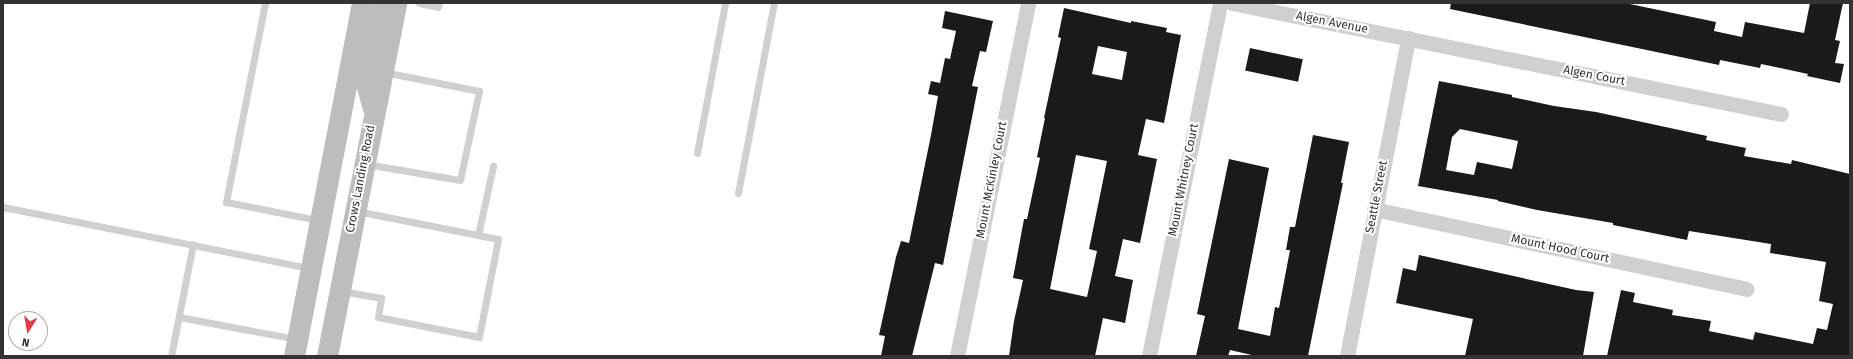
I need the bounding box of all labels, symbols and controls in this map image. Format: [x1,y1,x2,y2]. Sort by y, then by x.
street label: Algen Avenue [1295,9,1369,37]
street label: Algen Court [1562,63,1626,89]
street label: Mount McKinley Court [974,120,1010,240]
street label: Mount Whitney Court [1166,122,1202,238]
street label: Crows Landing Road [344,124,378,234]
street label: Seattle Street [1363,159,1391,235]
street label: Mount Hood Court [1510,232,1610,266]
north arrow [8,311,48,351]
text: N [21,335,31,349]

